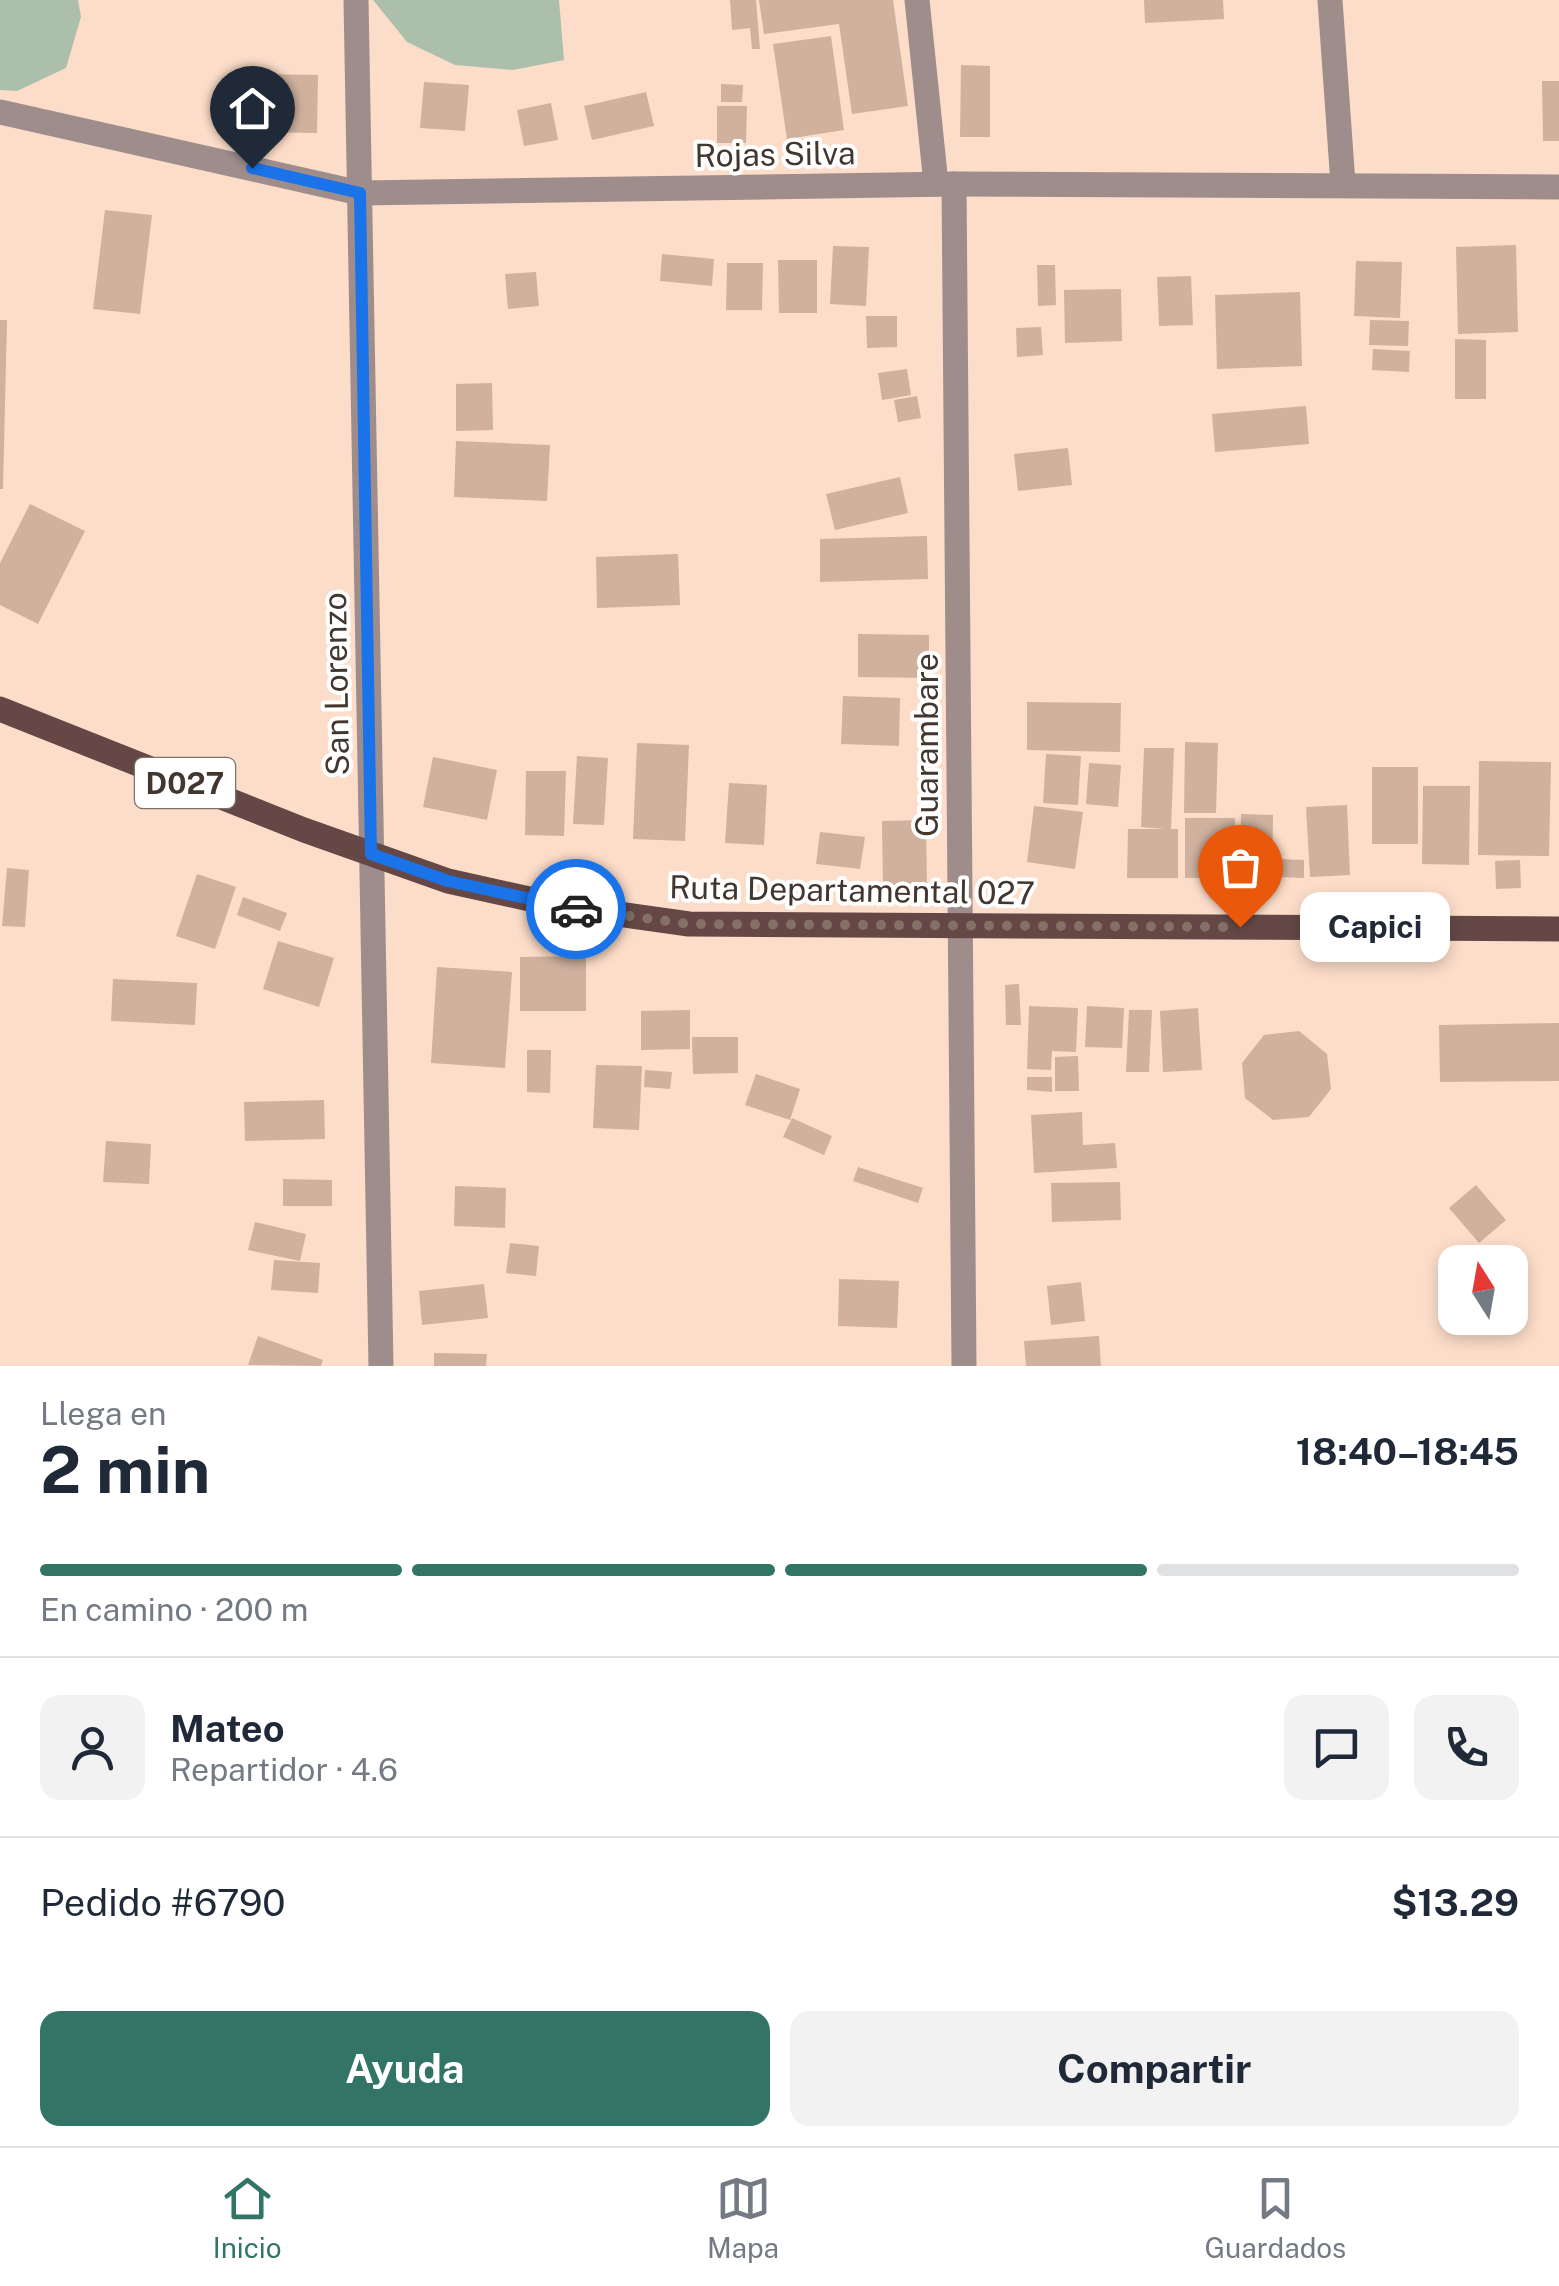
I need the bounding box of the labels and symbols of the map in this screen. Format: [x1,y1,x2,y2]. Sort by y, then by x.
pin [210,66,295,169]
street label: Rojas Silva [694,134,856,174]
street label: San Lorenzo [316,592,356,776]
street label: Guarambare [908,653,945,837]
road number: D027 [135,758,235,808]
pin [1198,825,1283,928]
courier [526,859,626,959]
street label: Ruta Departamental 027 [669,868,1035,912]
callout: Capici [1300,892,1450,962]
north arrow [1438,1245,1528,1335]

